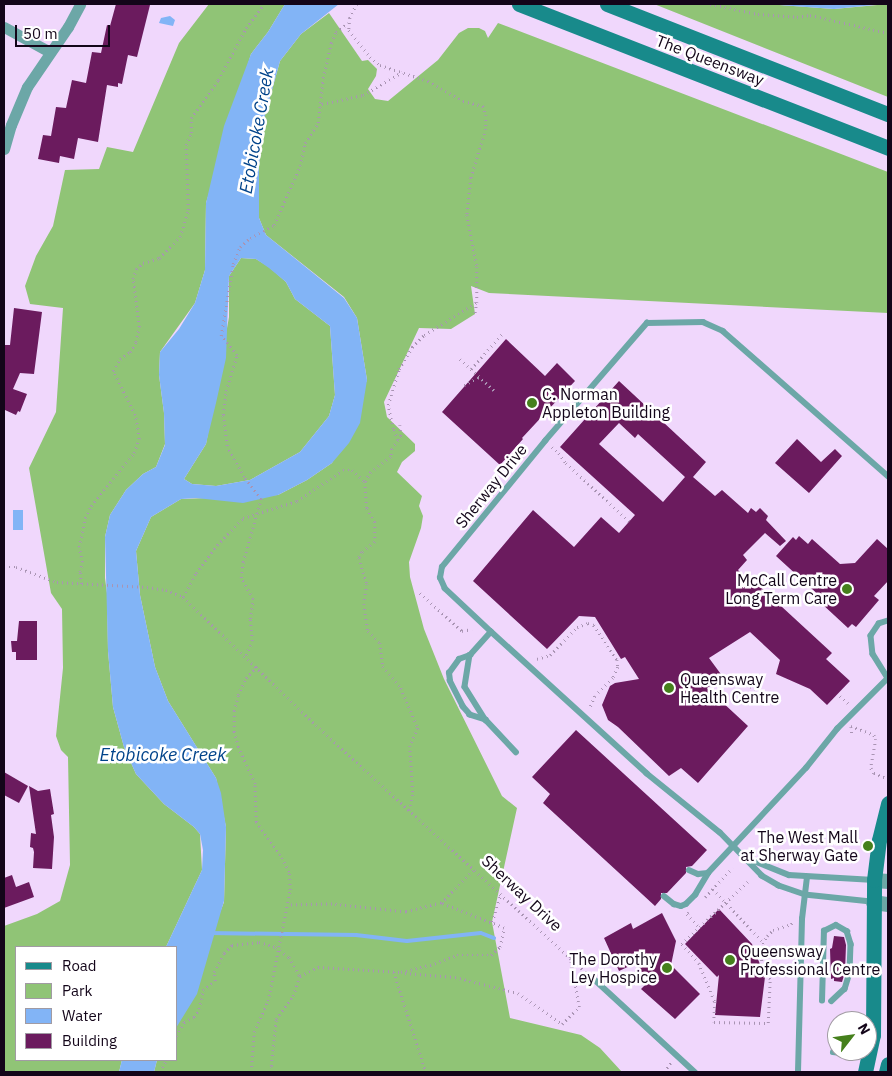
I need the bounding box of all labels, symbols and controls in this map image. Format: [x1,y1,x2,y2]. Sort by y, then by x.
scale bar [18,15,112,47]
text: 50 m [23,24,58,43]
street label: The Queensway [653,31,767,89]
water label: Etobicoke Creek [235,67,279,195]
place label: C. Norman Appleton Building [542,384,670,422]
marker: C. Norman Appleton Building [526,397,538,409]
street label: Sherway Drive [451,440,531,532]
place label: McCall Centre Long Term Care [725,570,837,608]
marker: McCall Centre Long Term Care [841,583,853,595]
place label: Queensway Health Centre [680,669,779,707]
marker: Queensway Health Centre [662,681,676,695]
water label: Etobicoke Creek [100,744,226,766]
place label: The West Mall at Sherway Gate [741,827,858,865]
marker: The West Mall at Sherway Gate [862,840,874,852]
street label: Sherway Drive [478,851,566,935]
place label: Queensway Professional Centre [740,941,880,979]
legend [15,946,178,1061]
place label: The Dorothy Ley Hospice [569,949,657,987]
marker: Queensway Professional Centre [724,954,736,966]
text: Road [62,956,97,975]
marker: The Dorothy Ley Hospice [661,962,673,974]
text: Park [62,981,92,1000]
text: Water [62,1006,102,1025]
north arrow [827,1011,877,1061]
text: N [854,1020,874,1038]
text: Building [62,1031,117,1050]

